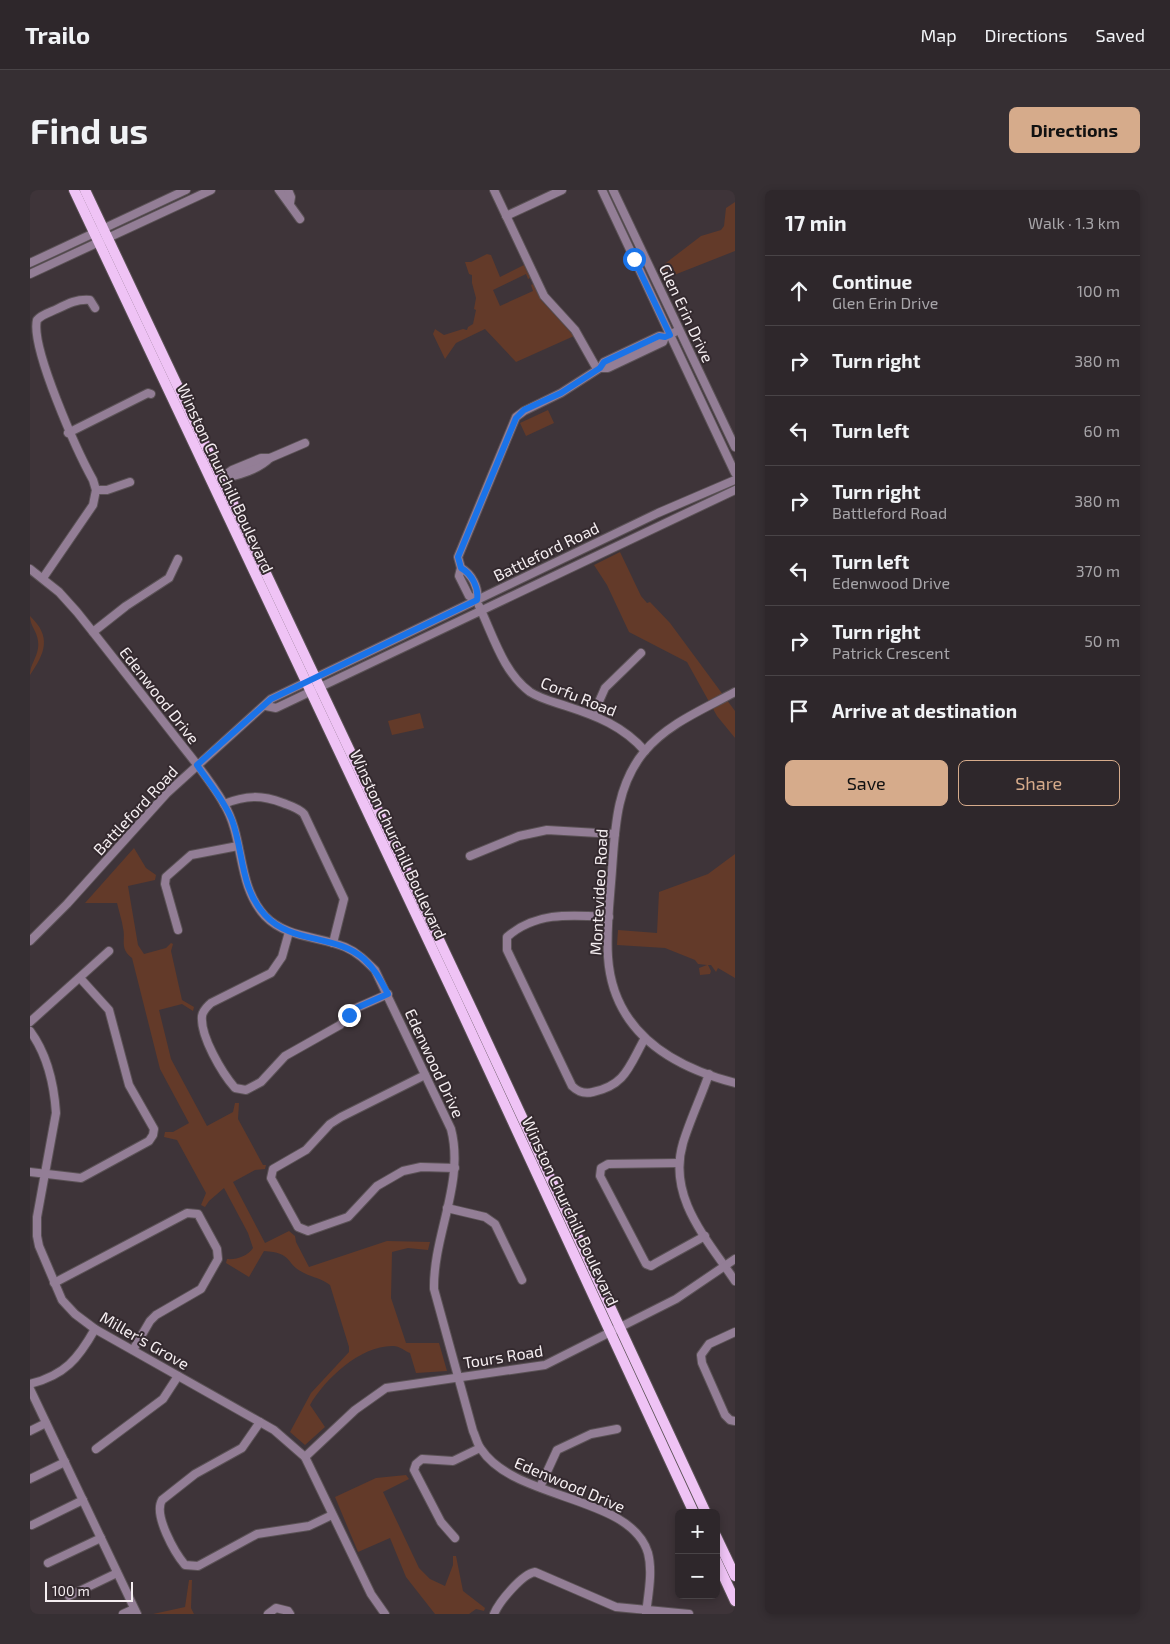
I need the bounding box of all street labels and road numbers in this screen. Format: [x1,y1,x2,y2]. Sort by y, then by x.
street label: Glen Erin Drive [656,261,718,365]
street label: Winston Churchill Boulevard [174,381,278,575]
street label: Battleford Road [490,517,602,585]
street label: Edenwood Drive [116,643,204,747]
street label: Corfu Road [538,672,620,720]
street label: Winston Churchill Boulevard [347,747,451,941]
street label: Battleford Road [89,761,181,859]
street label: Montevideo Road [585,828,611,956]
street label: Edenwood Drive [401,1005,469,1121]
street label: Winston Churchill Boulevard [519,1114,623,1308]
street label: Miller's Grove [97,1307,193,1373]
street label: Tours Road [462,1340,544,1372]
street label: Edenwood Drive [512,1452,628,1516]

